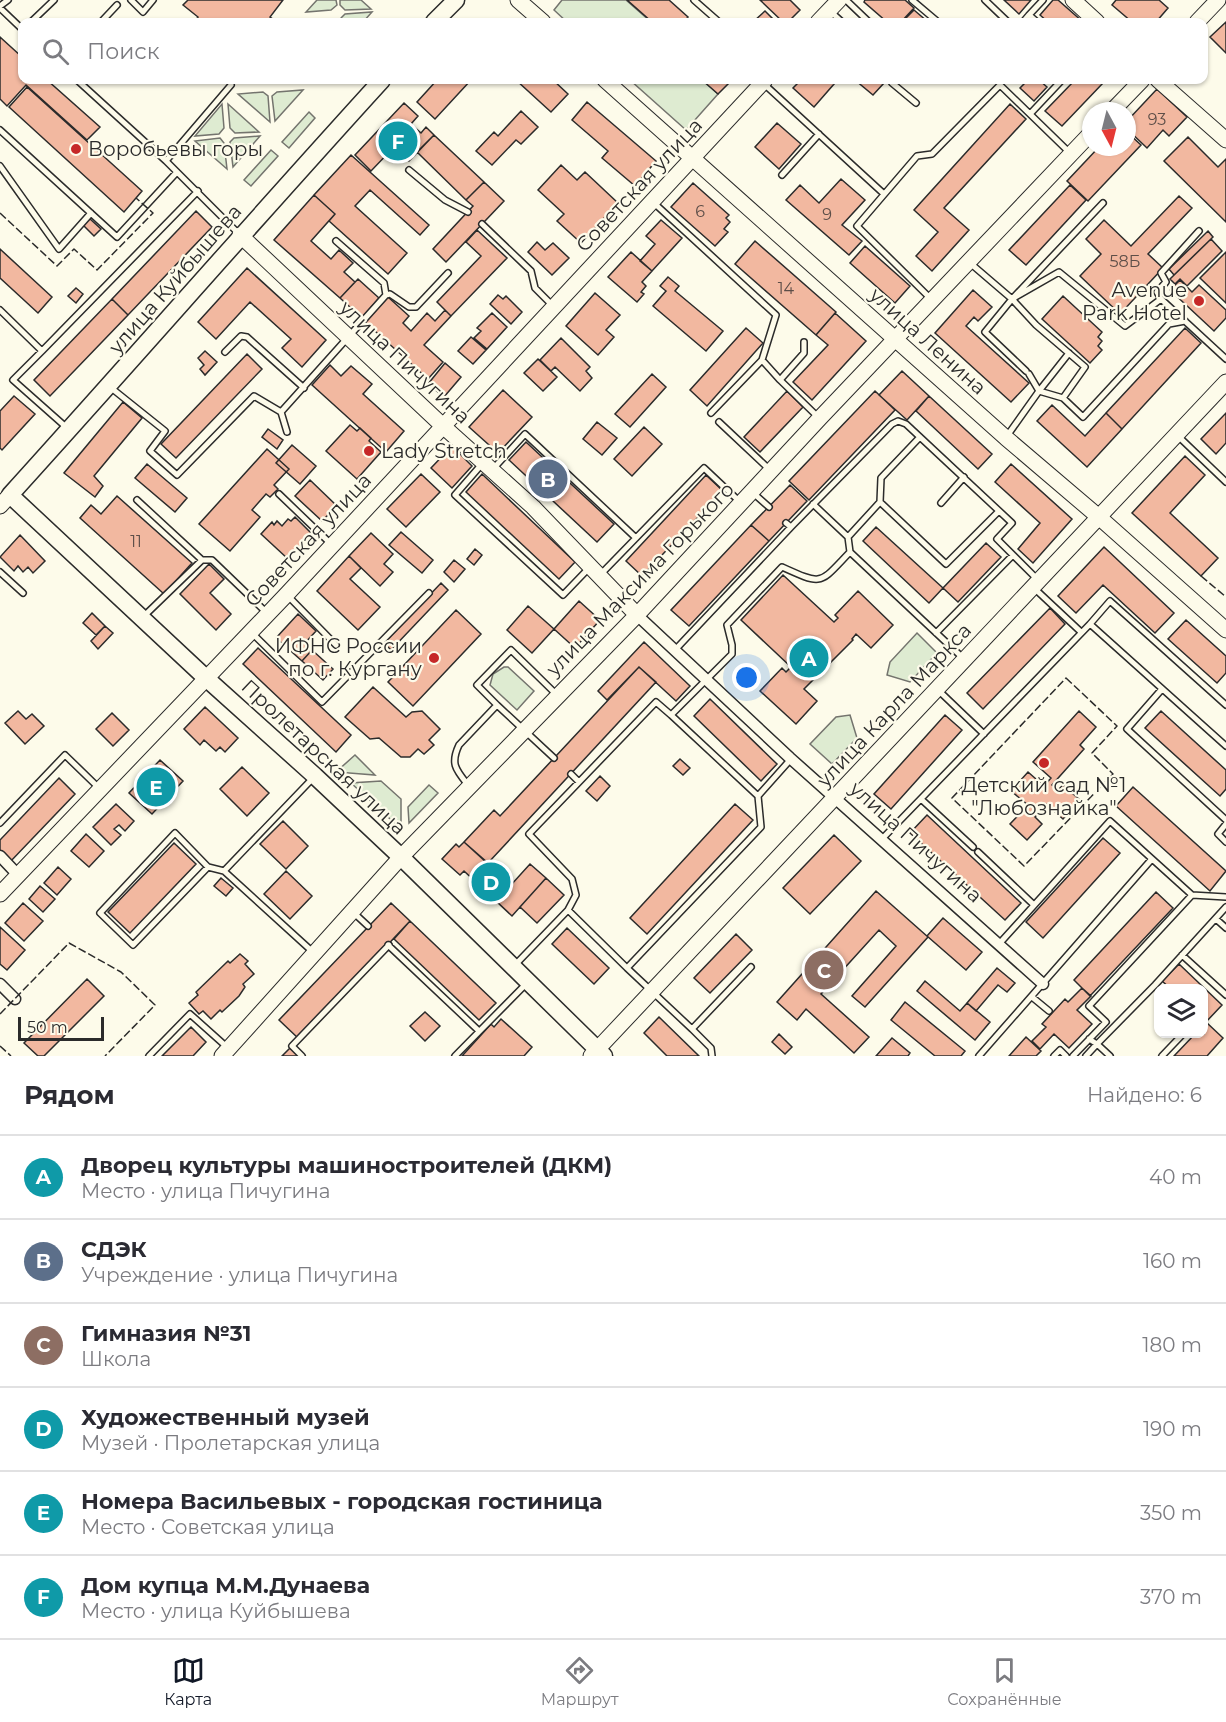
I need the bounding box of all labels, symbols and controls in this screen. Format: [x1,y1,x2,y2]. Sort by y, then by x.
search box [18,18,1208,84]
icon: search [39,35,72,68]
text: Поиск [87,38,159,65]
north arrow [1082,102,1136,156]
house number: 93 [1148,110,1166,129]
street label: Советская улица [571,113,707,257]
pin: F [378,118,418,164]
place label: Воробьевы горы [88,137,263,161]
marker: Воробьевы горы [69,142,83,156]
street label: улица Куйбышева [103,200,246,359]
house number: 6 [695,202,705,221]
house number: 9 [822,205,832,224]
house number: 58Б [1110,252,1140,271]
place label: Avenue Park Hotel [1082,278,1187,325]
house number: 14 [778,279,795,298]
street label: улица Ленина [864,282,991,399]
marker: Avenue Park Hotel [1192,294,1206,308]
street label: улица Пичугина [334,295,475,429]
place label: Lady Stretch [381,439,507,463]
marker: Lady Stretch [362,444,376,458]
pin: B [528,456,568,502]
street label: Советская улица [240,468,376,612]
street label: улица Максима Горького [540,477,739,682]
house number: 11 [130,532,142,551]
street label: улица Карла Маркса [811,618,976,793]
place label: ИФНС России по г. Кургану [275,634,422,681]
pin: A [790,636,828,680]
marker: ИФНС России по г. Кургану [427,651,441,665]
your location [732,663,761,692]
street label: Пролетарская улица [237,674,411,840]
marker: Детский cад №1 "Любознайка" [1037,756,1051,770]
pin: E [136,764,176,810]
place label: Детский cад №1 "Любознайка" [961,773,1127,820]
street label: улица Пичугина [844,776,987,908]
pin: D [472,860,510,904]
pin: C [804,948,844,992]
map controls [1154,984,1208,1038]
button: layers [1154,984,1208,1038]
scale bar [18,1014,104,1042]
text: 50 m [27,1018,68,1037]
text: Рядом [24,1079,115,1111]
text: Найдено: 6 [1087,1083,1202,1107]
text: Дворец культуры машиностроителей (ДКМ) [81,1152,612,1179]
text: A [36,1165,51,1189]
text: 40 m [1149,1165,1202,1189]
text: Место · улица Пичугина [81,1179,330,1203]
text: СДЭК [81,1236,147,1263]
text: B [36,1249,51,1273]
text: 160 m [1143,1249,1202,1273]
text: Учреждение · улица Пичугина [81,1263,398,1287]
text: Гимназия №31 [81,1320,251,1347]
text: C [36,1333,51,1357]
text: 180 m [1142,1333,1202,1357]
text: Школа [81,1347,151,1371]
text: Художественный музей [81,1404,370,1431]
text: D [35,1417,52,1441]
text: 190 m [1143,1417,1202,1441]
text: Музей · Пролетарская улица [81,1431,380,1455]
text: Номера Васильевых - городская гостиница [81,1488,603,1515]
text: E [37,1501,50,1525]
text: 350 m [1140,1501,1202,1525]
text: Место · Советская улица [81,1515,335,1539]
text: Дом купца М.М.Дунаева [81,1572,370,1599]
text: F [37,1585,50,1609]
text: 370 m [1140,1585,1202,1609]
text: Место · улица Куйбышева [81,1599,351,1623]
tab: Карта [164,1654,212,1709]
tab: Маршрут [541,1654,619,1709]
tab: Сохранённые [947,1654,1062,1709]

